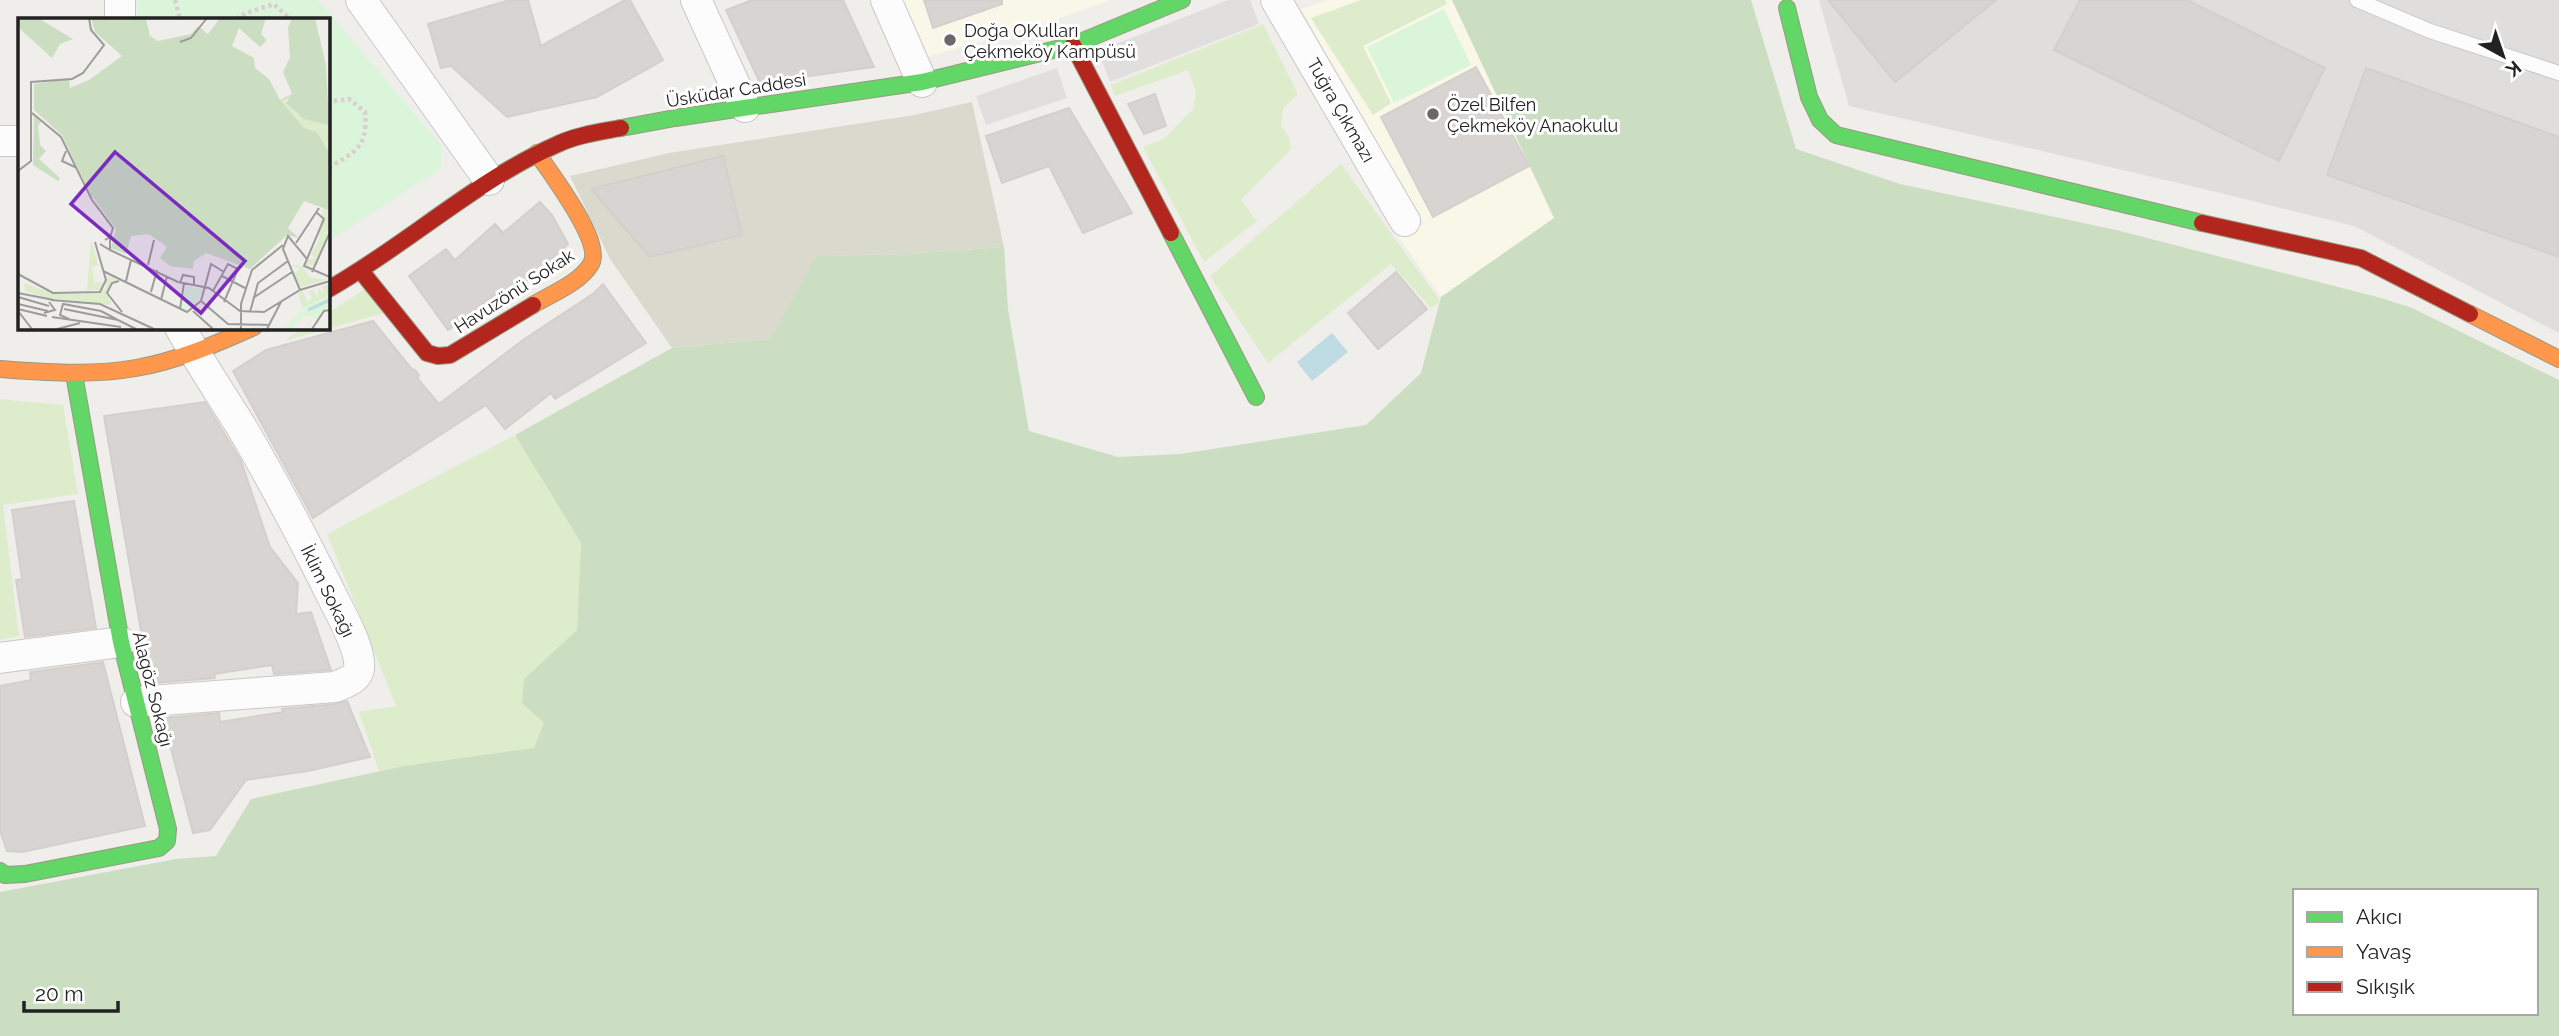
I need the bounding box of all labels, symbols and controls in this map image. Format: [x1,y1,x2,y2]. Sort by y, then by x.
inset map [18,18,329,329]
place label: Doğa OKulları Çekmeköy Kampüsü [964,20,1136,62]
north arrow [2468,21,2538,91]
marker: Doğa OKulları Çekmeköy Kampüsü [942,32,958,48]
street label: Tuğra Çıkmazı [1303,54,1379,166]
text: K [2502,57,2526,82]
street label: Üsküdar Caddesi [664,69,808,111]
place label: Özel Bilfen Çekmeköy Anaokulu [1447,94,1618,136]
marker: Özel Bilfen Çekmeköy Anaokulu [1425,106,1441,122]
street label: Havuzönü Sokak [450,244,578,338]
street label: İklim Sokağı [297,541,359,641]
street label: Alagöz Sokağı [129,629,177,749]
legend [2293,889,2538,1015]
text: Akıcı [2356,904,2402,929]
text: Yavaş [2356,939,2411,964]
scale bar [24,970,119,1014]
text: Sıkışık [2356,974,2415,999]
text: 20 m [35,981,83,1006]

